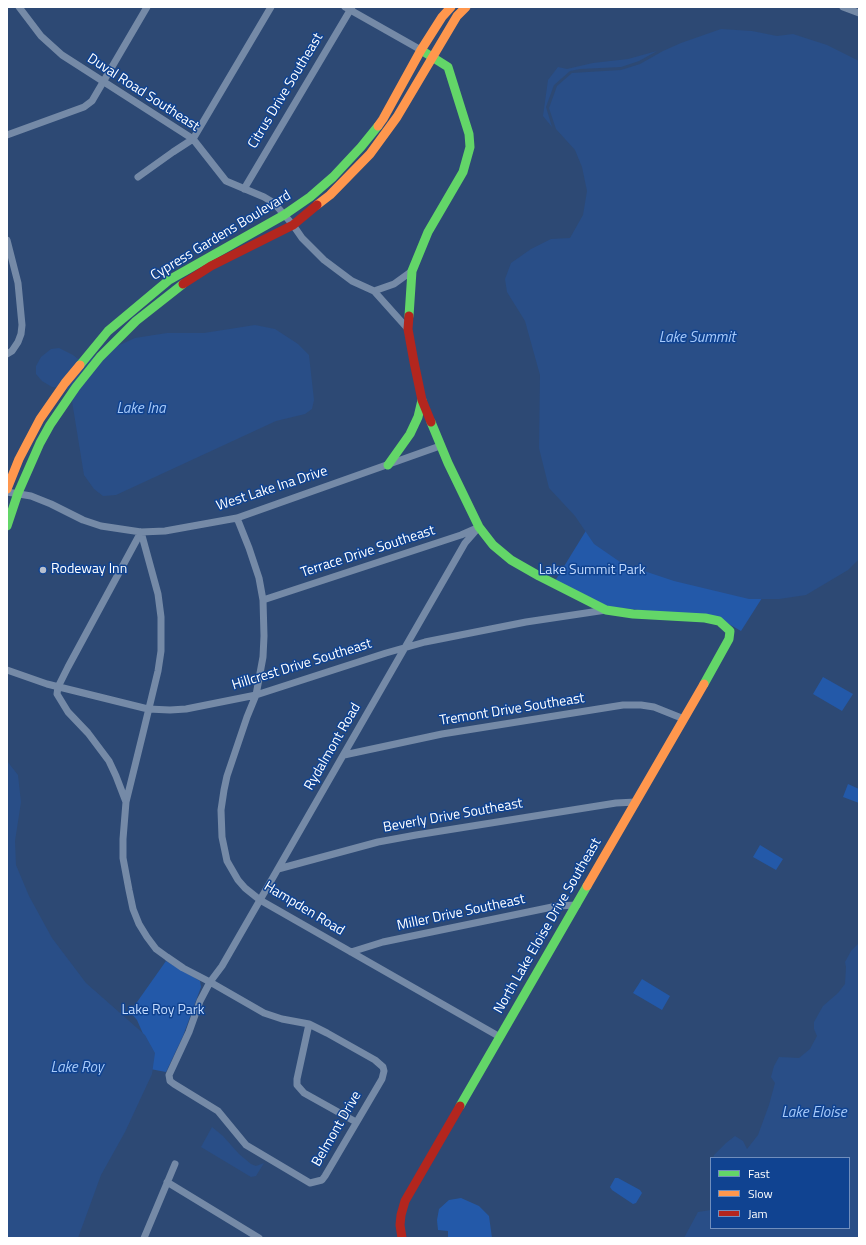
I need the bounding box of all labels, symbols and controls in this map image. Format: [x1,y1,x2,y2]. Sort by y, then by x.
street label: Citrus Drive Southeast [245,30,327,152]
street label: Duval Road Southeast [84,51,202,135]
street label: Cypress Gardens Boulevard [148,187,294,285]
water label: Lake Summit [659,329,735,347]
water label: Lake Ina [117,400,165,418]
street label: West Lake Ina Drive [214,463,330,515]
street label: Terrace Drive Southeast [299,522,437,582]
place label: Rodeway Inn [51,562,127,578]
park label: Lake Summit Park [539,563,645,579]
marker: Rodeway Inn [38,565,48,575]
street label: Hillcrest Drive Southeast [230,636,374,694]
street label: Tremont Drive Southeast [438,690,586,730]
street label: Rydalmont Road [301,700,365,794]
street label: Beverly Drive Southeast [382,795,524,837]
street label: North Lake Eloise Drive Southeast [491,835,605,1017]
street label: Hampden Road [261,878,347,940]
street label: Miller Drive Southeast [396,891,526,935]
park label: Lake Roy Park [122,1003,204,1019]
water label: Lake Roy [51,1059,103,1077]
street label: Belmont Drive [309,1088,365,1170]
water label: Lake Eloise [781,1104,847,1122]
legend [710,1157,850,1229]
text: Fast [748,1164,770,1183]
text: Slow [748,1184,773,1203]
text: Jam [748,1204,768,1223]

